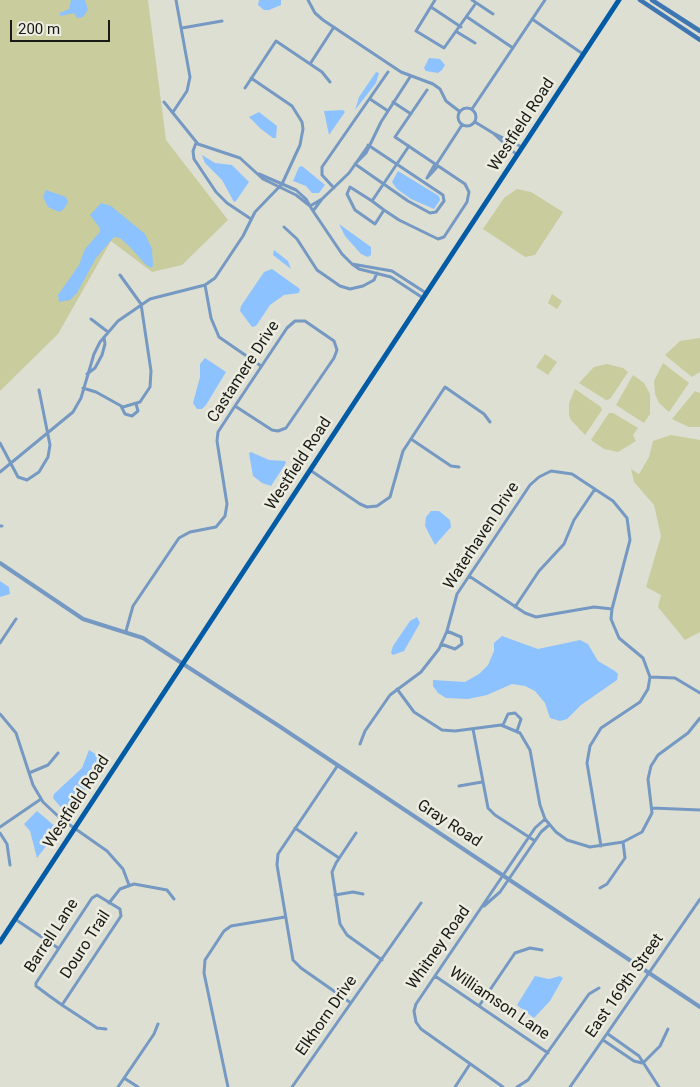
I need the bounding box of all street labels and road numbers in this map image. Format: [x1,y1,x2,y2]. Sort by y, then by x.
street label: Westfield Road [485,75,559,175]
street label: Castamere Drive [204,317,284,427]
street label: Westfield Road [262,414,336,514]
street label: Waterhaven Drive [440,479,524,593]
street label: Westfield Road [40,752,114,852]
street label: Gray Road [413,796,485,852]
street label: Barrell Lane [21,895,83,977]
street label: Whitney Road [403,903,475,993]
street label: Douro Trail [57,907,115,983]
street label: East 169th Street [582,930,668,1042]
street label: Williamson Lane [445,963,553,1045]
street label: Elkhorn Drive [292,972,362,1060]

